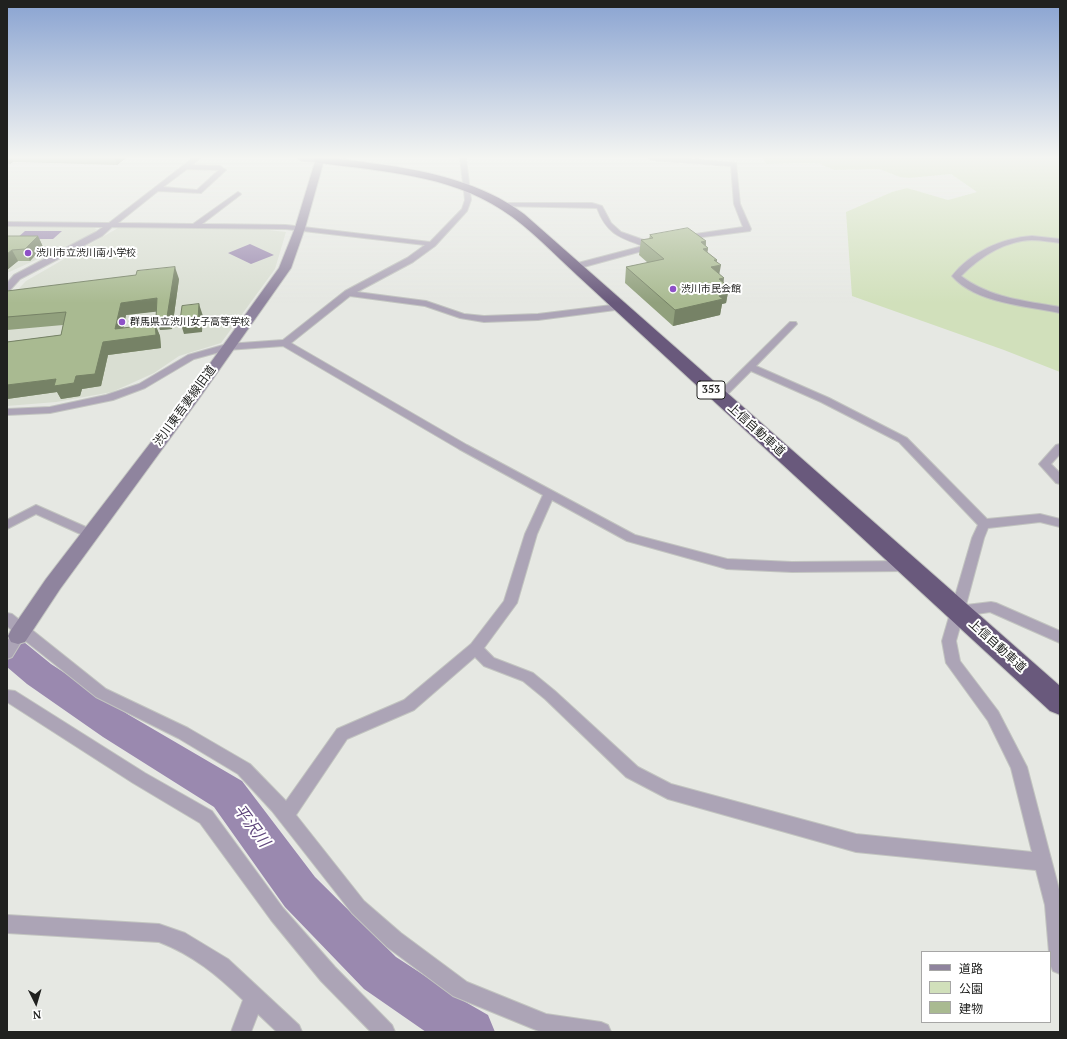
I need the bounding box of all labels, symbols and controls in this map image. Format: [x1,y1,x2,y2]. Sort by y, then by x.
place label: 渋川市立渋川南小学校 [36,247,136,259]
marker: 渋川市立渋川南小学校 [23,248,33,258]
place label: 渋川市民会館 [681,283,741,295]
marker: 渋川市民会館 [668,284,678,294]
place label: 群馬県立渋川女子高等学校 [130,316,250,328]
marker: 群馬県立渋川女子高等学校 [117,317,127,327]
street label: 渋川東吾妻線旧道 [151,363,219,449]
road number: 353 [697,381,725,399]
street label: 上信自動車道 [724,401,788,459]
street label: 上信自動車道 [965,617,1029,675]
water label: 平沢川 [229,801,273,851]
legend [921,951,1051,1023]
text: 道路 [959,961,983,976]
text: 公園 [959,981,983,996]
north arrow [16,983,56,1023]
text: 建物 [959,1001,983,1016]
text: N [32,1008,42,1022]

